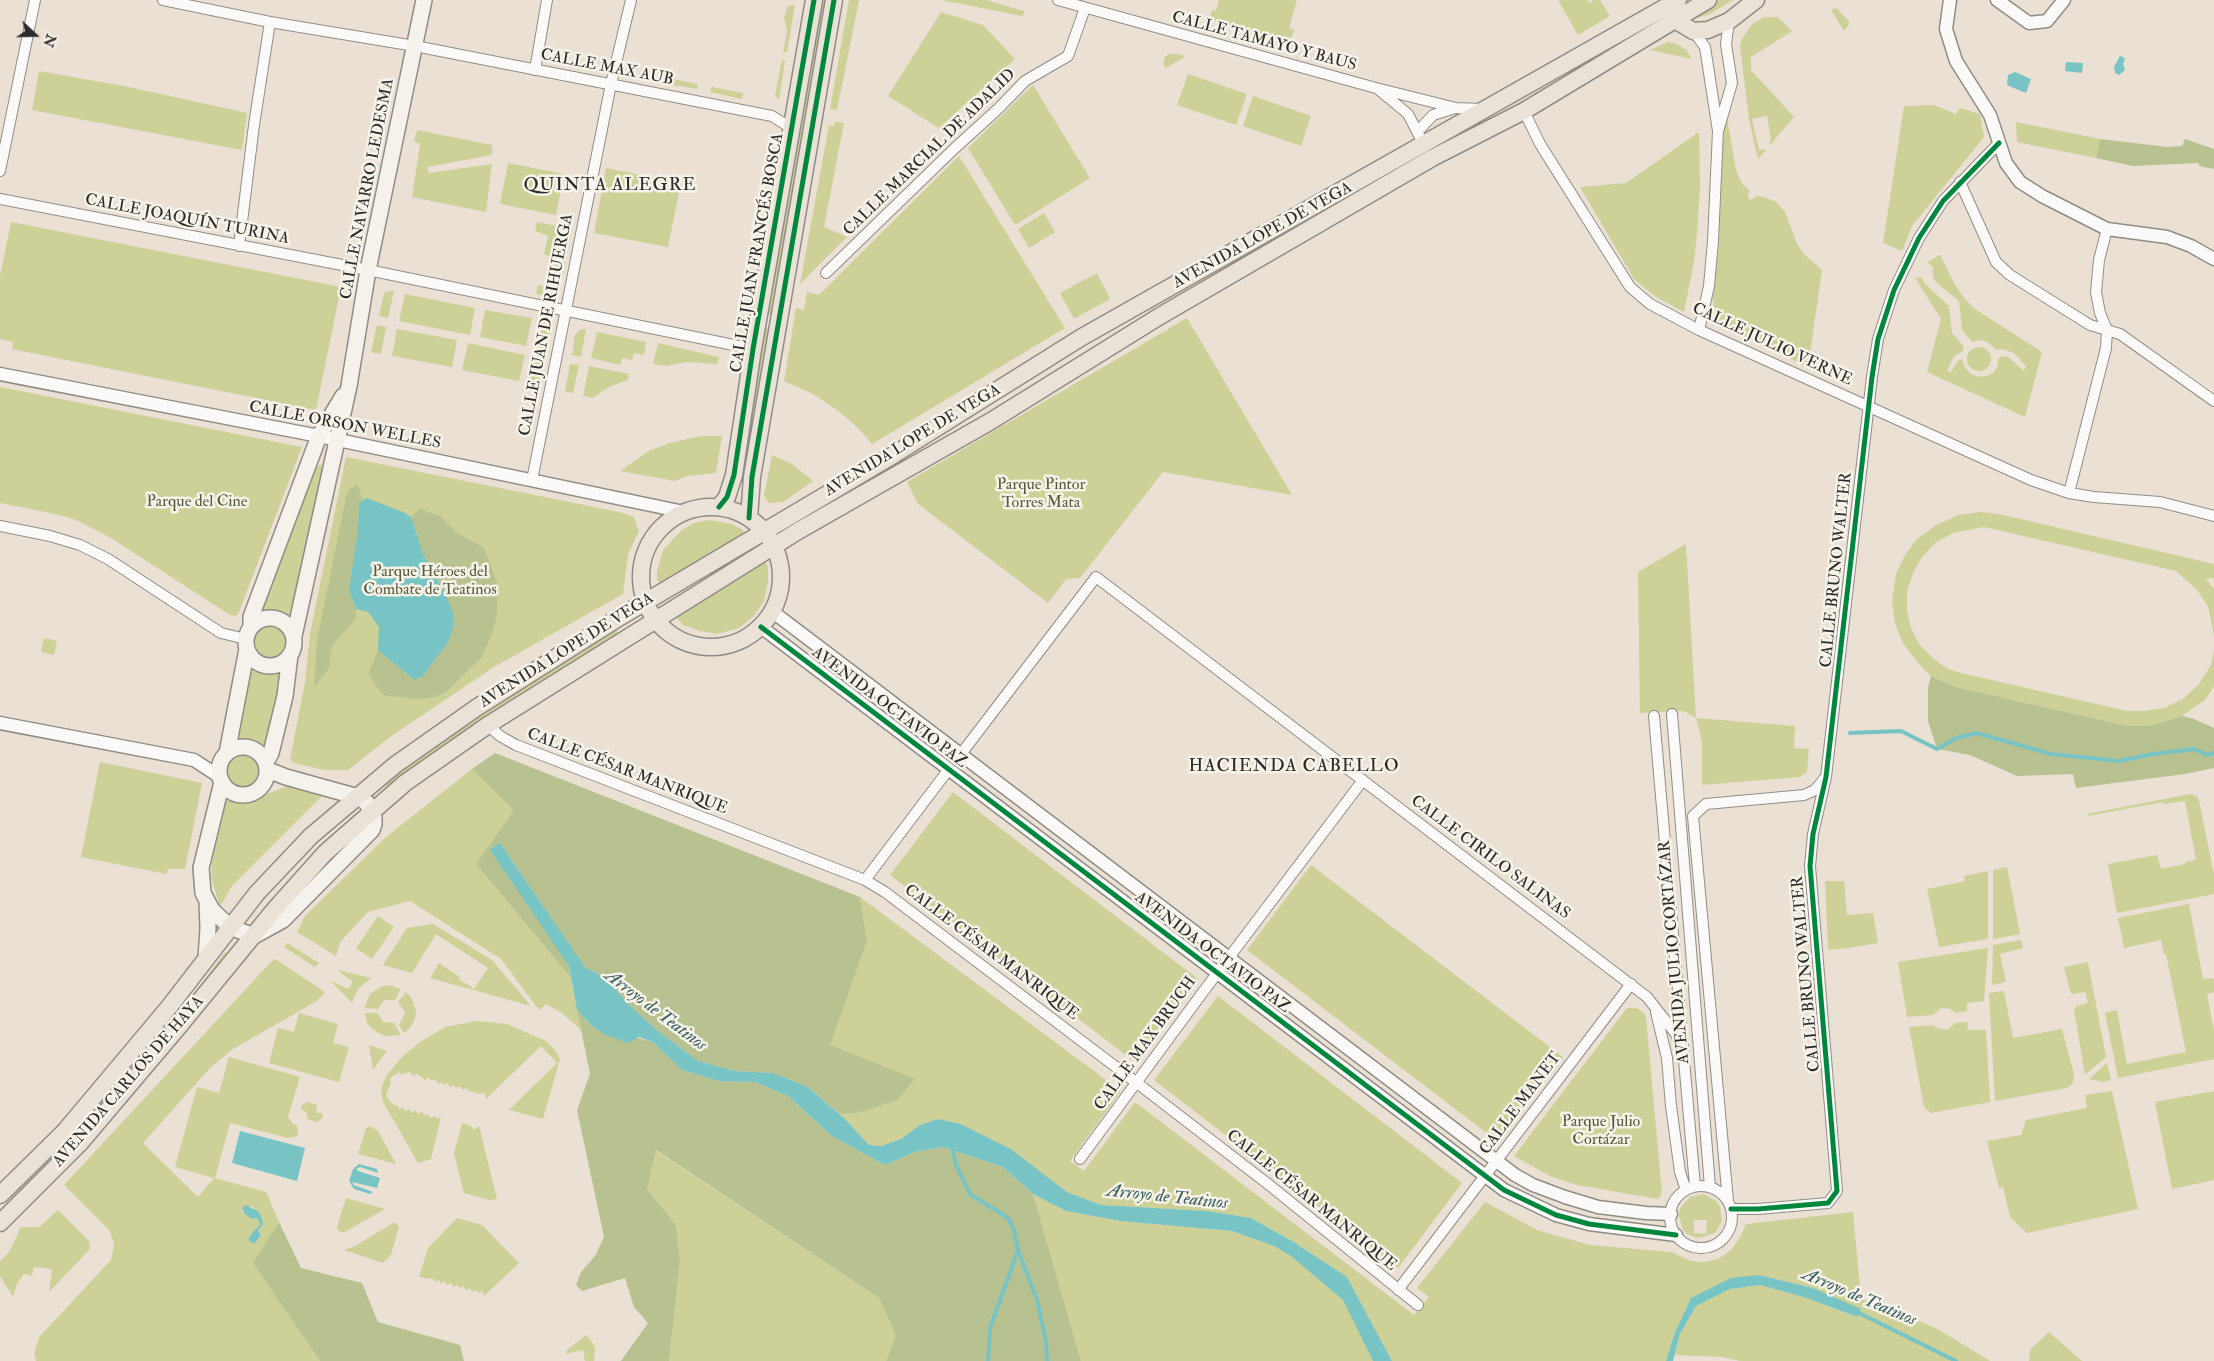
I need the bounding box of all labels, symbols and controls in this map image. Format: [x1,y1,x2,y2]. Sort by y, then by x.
street label: CALLE TAMAYO Y BAUS [1170,8,1358,76]
north arrow [10,10,60,60]
text: N [39,32,60,49]
street label: CALLE MAX AUB [539,46,675,90]
street label: CALLE MARCIAL DE ADALID [840,66,1020,240]
street label: CALLE NAVARRO LEDESMA [337,77,399,301]
street label: CALLE JUAN FRANCÉS BOSCA [727,132,789,374]
district label: QUINTA ALEGRE [522,175,698,197]
street label: AVENIDA LOPE DE VEGA [1170,179,1356,293]
street label: CALLE JOAQUÍN TURINA [83,191,291,249]
street label: CALLE JUAN DE RIHUERGA [516,212,578,438]
street label: CALLE JULIO VERNE [1689,299,1855,391]
street label: AVENIDA LOPE DE VEGA [821,381,1005,501]
street label: CALLE ORSON WELLES [247,398,443,454]
street label: CALLE BRUNO WALTER [1817,471,1857,669]
park label: Parque Pintor Torres Mata [997,476,1085,514]
park label: Parque del Cine [146,493,248,513]
park label: Parque Héroes del Combate de Teatinos [363,563,497,601]
street label: AVENIDA LOPE DE VEGA [476,589,658,713]
street label: AVENIDA OCTAVIO PAZ [808,643,970,773]
street label: CALLE CÉSAR MANRIQUE [524,725,730,819]
district label: HACIENDA CABELLO [1186,756,1402,778]
street label: CALLE CIRILO SALINAS [1407,792,1573,924]
street label: AVENIDA JULIO CORTÁZAR [1656,839,1694,1065]
street label: CALLE BRUNO WALTER [1789,875,1825,1073]
street label: CALLE CÉSAR MANRIQUE [900,881,1082,1025]
street label: AVENIDA OCTAVIO PAZ [1131,888,1293,1018]
water label: Arroyo de Teatinos [600,966,710,1056]
street label: CALLE MAX BRUCH [1091,973,1201,1115]
street label: AVENIDA CARLOS DE HAYA [49,992,209,1172]
street label: CALLE MANET [1476,1049,1566,1159]
park label: Parque Julio Cortázar [1562,1113,1640,1151]
street label: CALLE CÉSAR MANRIQUE [1222,1126,1400,1276]
water label: Arroyo de Teatinos [1105,1181,1229,1215]
water label: Arroyo de Teatinos [1799,1264,1919,1332]

